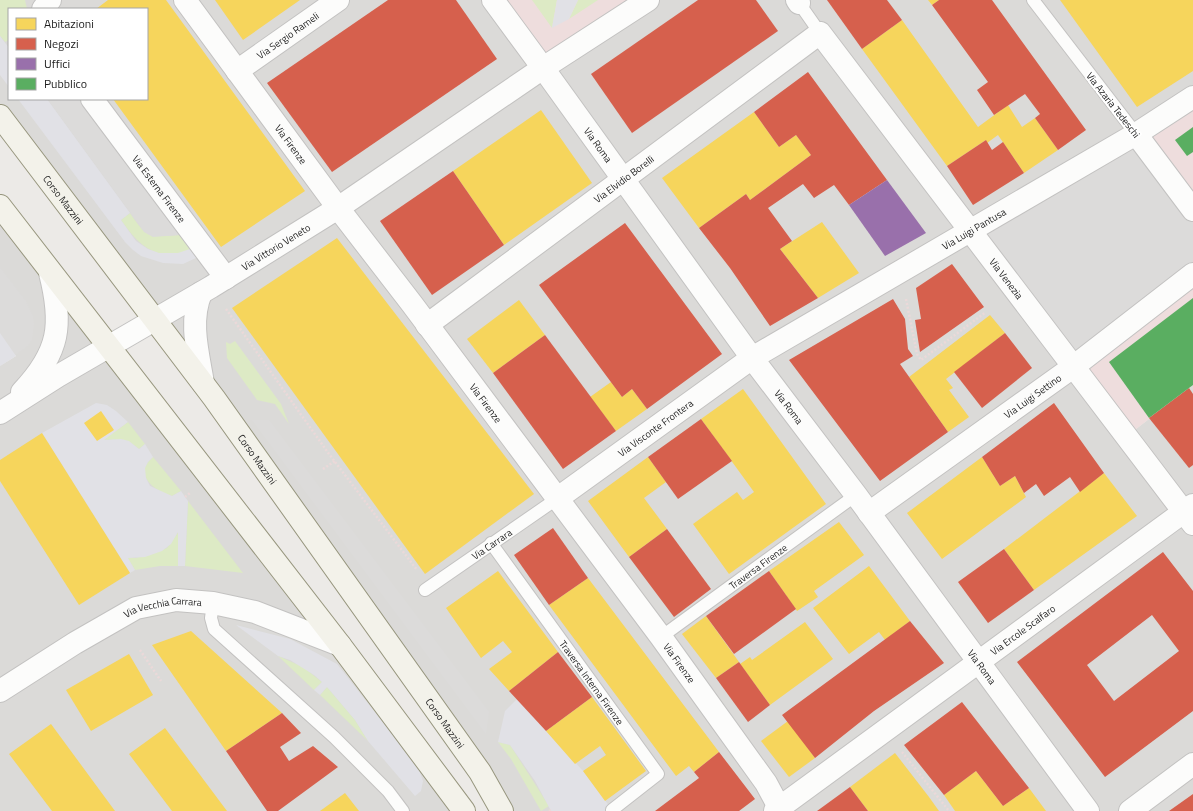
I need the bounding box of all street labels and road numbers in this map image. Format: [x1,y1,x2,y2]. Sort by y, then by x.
street label: Via Sergio Rameli [254,8,322,62]
street label: Via Azaria Tedeschi [1082,69,1144,141]
street label: Via Firenze [271,121,311,167]
street label: Via Roma [581,124,616,165]
street label: Via Elvidio Borelli [590,151,657,206]
street label: Via Esterna Firenze [129,152,189,226]
street label: Corso Mazzini [40,172,87,228]
street label: Via Luigi Pantusa [939,204,1009,253]
street label: Via Vittorio Veneto [238,220,313,274]
street label: Via Venezia [986,255,1027,302]
street label: Via Luigi Settino [1001,370,1064,422]
street label: Via Firenze [466,380,506,426]
street label: Via Roma [771,386,807,427]
street label: Via Visconte Frontera [615,395,696,460]
street label: Corso Mazzini [234,431,281,487]
street label: Via Carrara [468,525,515,563]
street label: Traversa Firenze [726,540,790,593]
street label: Via Vecchia Carrara [121,592,202,621]
street label: Via Ercole Scalfaro [987,601,1058,659]
street label: Traversa Interna Firenze [556,637,628,728]
street label: Via Firenze [660,640,699,686]
street label: Via Roma [964,646,1000,687]
street label: Corso Mazzini [422,695,468,751]

